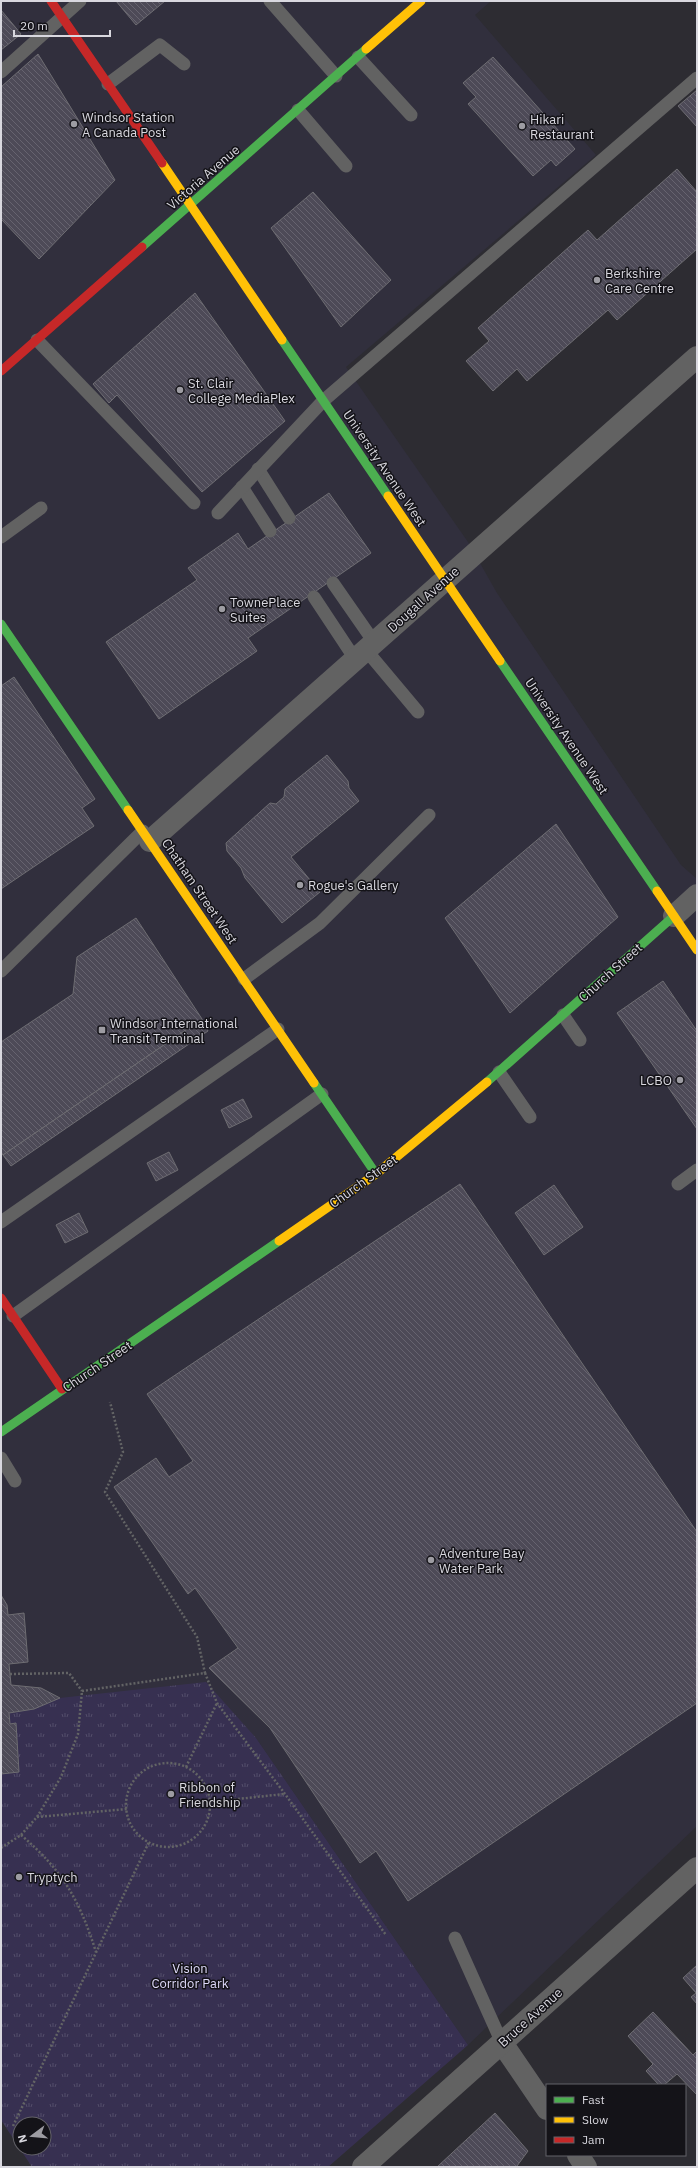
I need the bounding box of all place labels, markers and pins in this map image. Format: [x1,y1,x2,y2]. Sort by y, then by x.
place label: Windsor Station A Canada Post [82,109,175,141]
place label: Hikari Restaurant [530,111,594,143]
marker: Windsor Station A Canada Post [69,119,79,129]
marker: Hikari Restaurant [517,121,527,131]
place label: Berkshire Care Centre [605,265,674,297]
marker: Berkshire Care Centre [592,275,602,285]
place label: St. Clair College MediaPlex [188,375,295,407]
marker: St. Clair College MediaPlex [175,385,185,395]
place label: TownePlace Suites [230,594,300,626]
marker: TownePlace Suites [217,604,227,614]
place label: Rogue's Gallery [308,877,399,894]
marker: Rogue's Gallery [295,880,305,890]
place label: Windsor International Transit Terminal [110,1015,238,1047]
marker: Windsor International Transit Terminal [97,1025,107,1035]
place label: LCBO [640,1072,672,1089]
marker: LCBO [675,1075,685,1085]
place label: Adventure Bay Water Park [439,1545,525,1577]
marker: Adventure Bay Water Park [426,1555,436,1565]
place label: Ribbon of Friendship [179,1779,241,1811]
marker: Ribbon of Friendship [166,1789,176,1799]
place label: Tryptych [27,1869,78,1886]
marker: Tryptych [14,1872,24,1882]

